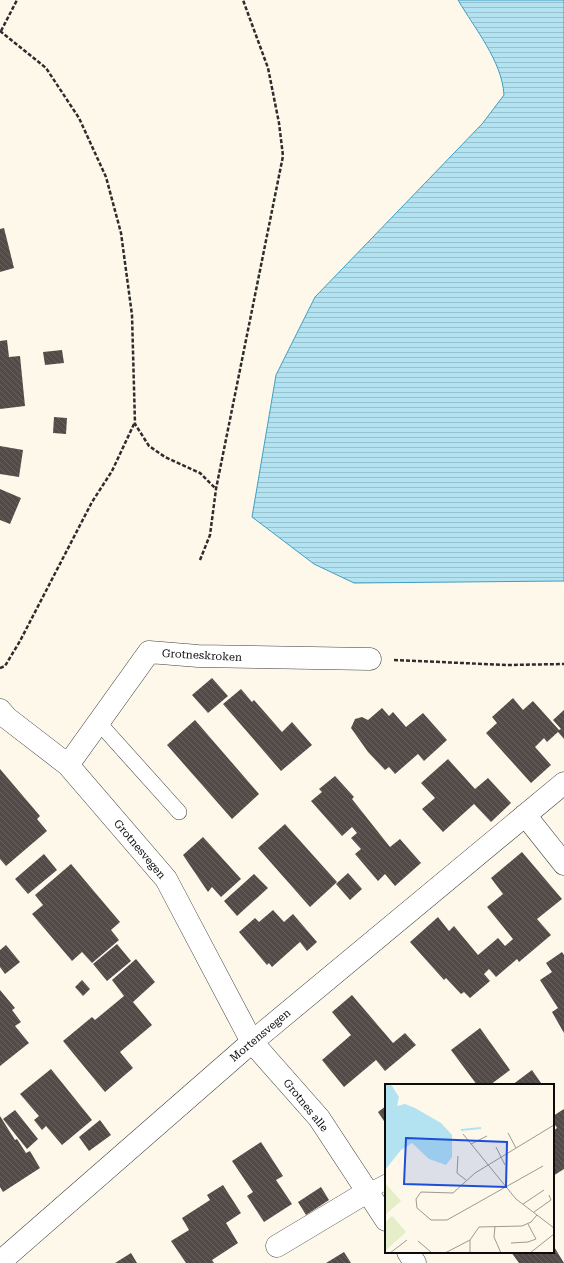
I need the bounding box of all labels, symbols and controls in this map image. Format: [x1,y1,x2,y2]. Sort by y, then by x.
street label: Grotneskroken [162,647,242,664]
street label: Grotnesvegen [111,817,168,882]
street label: Mortensvegen [227,1006,293,1065]
street label: Grotnes alle [280,1076,331,1134]
inset map [385,1084,554,1253]

